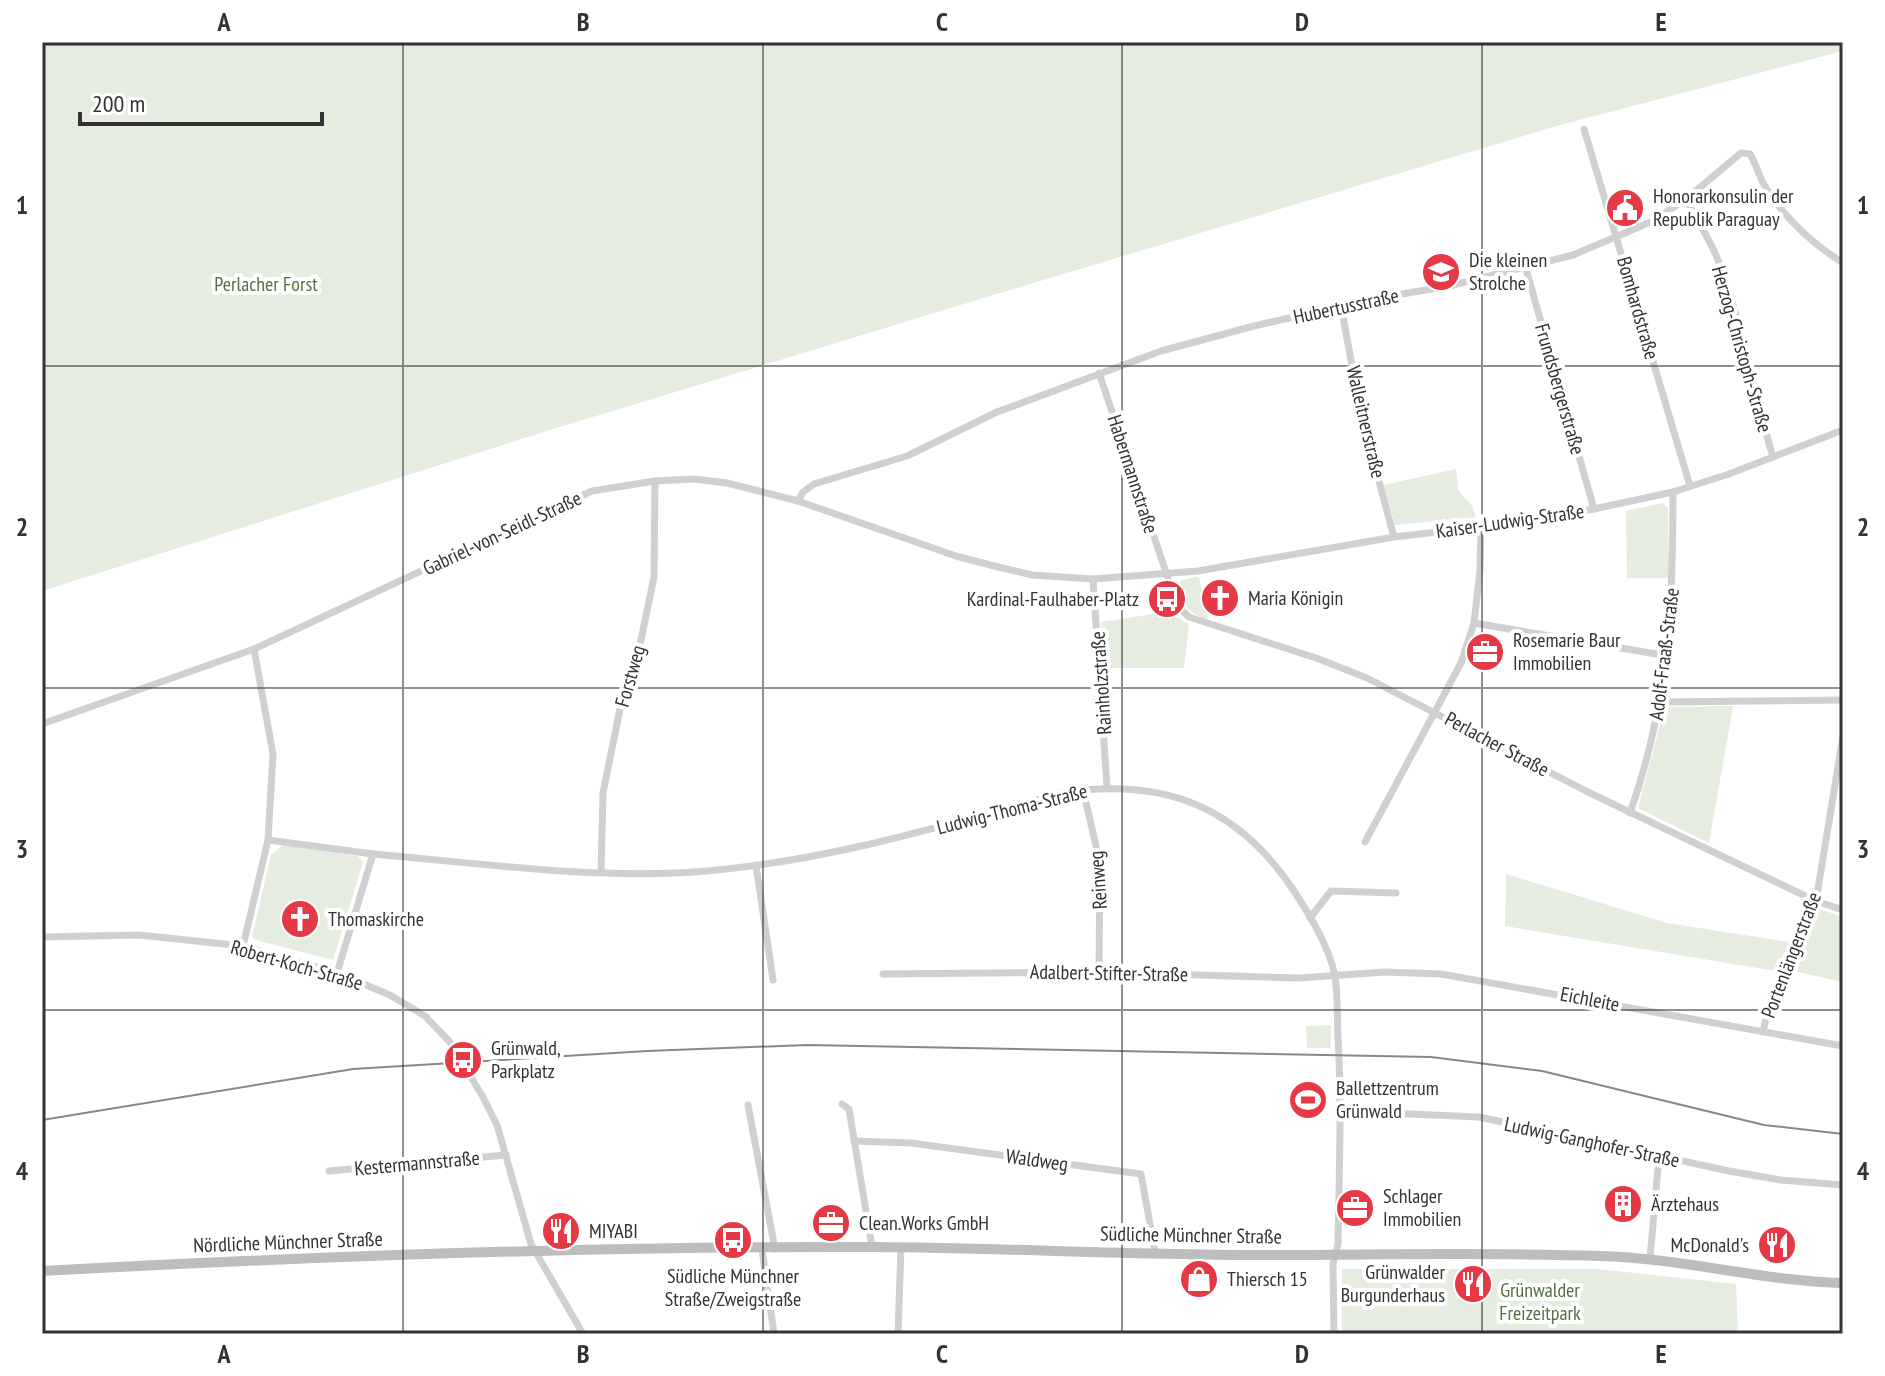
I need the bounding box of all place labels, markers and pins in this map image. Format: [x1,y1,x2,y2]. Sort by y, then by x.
place label: Honorarkonsulin der Republik Paraguay [1653,183,1794,232]
public building icon: Honorarkonsulin der Republik Paraguay [1604,187,1646,229]
place label: Die kleinen Strolche [1469,247,1547,296]
school or university icon: Die kleinen Strolche [1420,251,1462,293]
church icon: Maria Königin [1199,577,1241,619]
bus stop icon: Kardinal-Faulhaber-Platz [1146,578,1188,620]
place label: Maria Königin [1248,585,1343,611]
place label: Kardinal-Faulhaber-Platz [967,586,1139,612]
place label: Rosemarie Baur Immobilien [1513,627,1621,676]
office icon: Rosemarie Baur Immobilien [1464,631,1506,673]
church icon: Thomaskirche [279,898,321,940]
place label: Thomaskirche [328,906,424,932]
place label: Grünwald, Parkplatz [491,1035,561,1084]
bus stop icon: Grünwald, Parkplatz [442,1039,484,1081]
place label: Ballettzentrum Grünwald [1336,1075,1439,1124]
sports icon: Ballettzentrum Grünwald [1287,1079,1329,1121]
place label: Schlager Immobilien [1383,1183,1461,1232]
building icon: Ärztehaus [1602,1183,1644,1225]
office icon: Schlager Immobilien [1334,1187,1376,1229]
place label: Ärztehaus [1651,1191,1719,1217]
office icon: Clean.Works GmbH [810,1202,852,1244]
restaurant icon: MIYABI [540,1210,582,1252]
place label: Clean.Works GmbH [859,1210,989,1236]
place label: MIYABI [589,1218,638,1244]
bus stop icon: Südliche Münchner Straße/Zweigstraße [712,1219,754,1261]
restaurant icon: McDonald's [1756,1224,1798,1266]
place label: McDonald's [1671,1232,1749,1258]
shop icon: Thiersch 15 [1178,1258,1220,1300]
place label: Grünwalder Burgunderhaus [1341,1259,1446,1308]
place label: Südliche Münchner Straße/Zweigstraße [665,1263,801,1312]
restaurant icon: Grünwalder Burgunderhaus [1452,1263,1494,1305]
place label: Thiersch 15 [1227,1266,1308,1292]

